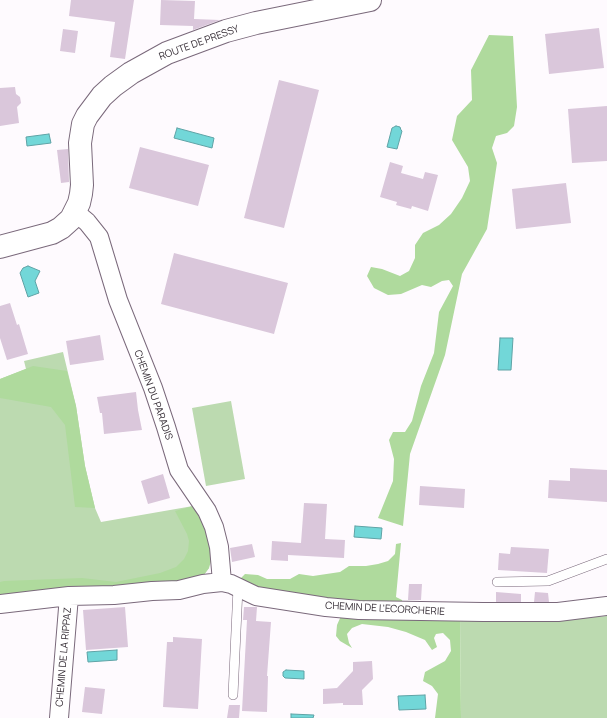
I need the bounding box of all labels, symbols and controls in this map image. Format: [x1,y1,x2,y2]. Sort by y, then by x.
street label: ROUTE DE PRESSY [157,23,241,63]
street label: CHEMIN DU PARADIS [131,348,175,442]
street label: CHEMIN DE L'ECORCHERIE [325,600,445,618]
street label: CHEMIN DE LA RIPPAZ [54,607,74,707]

